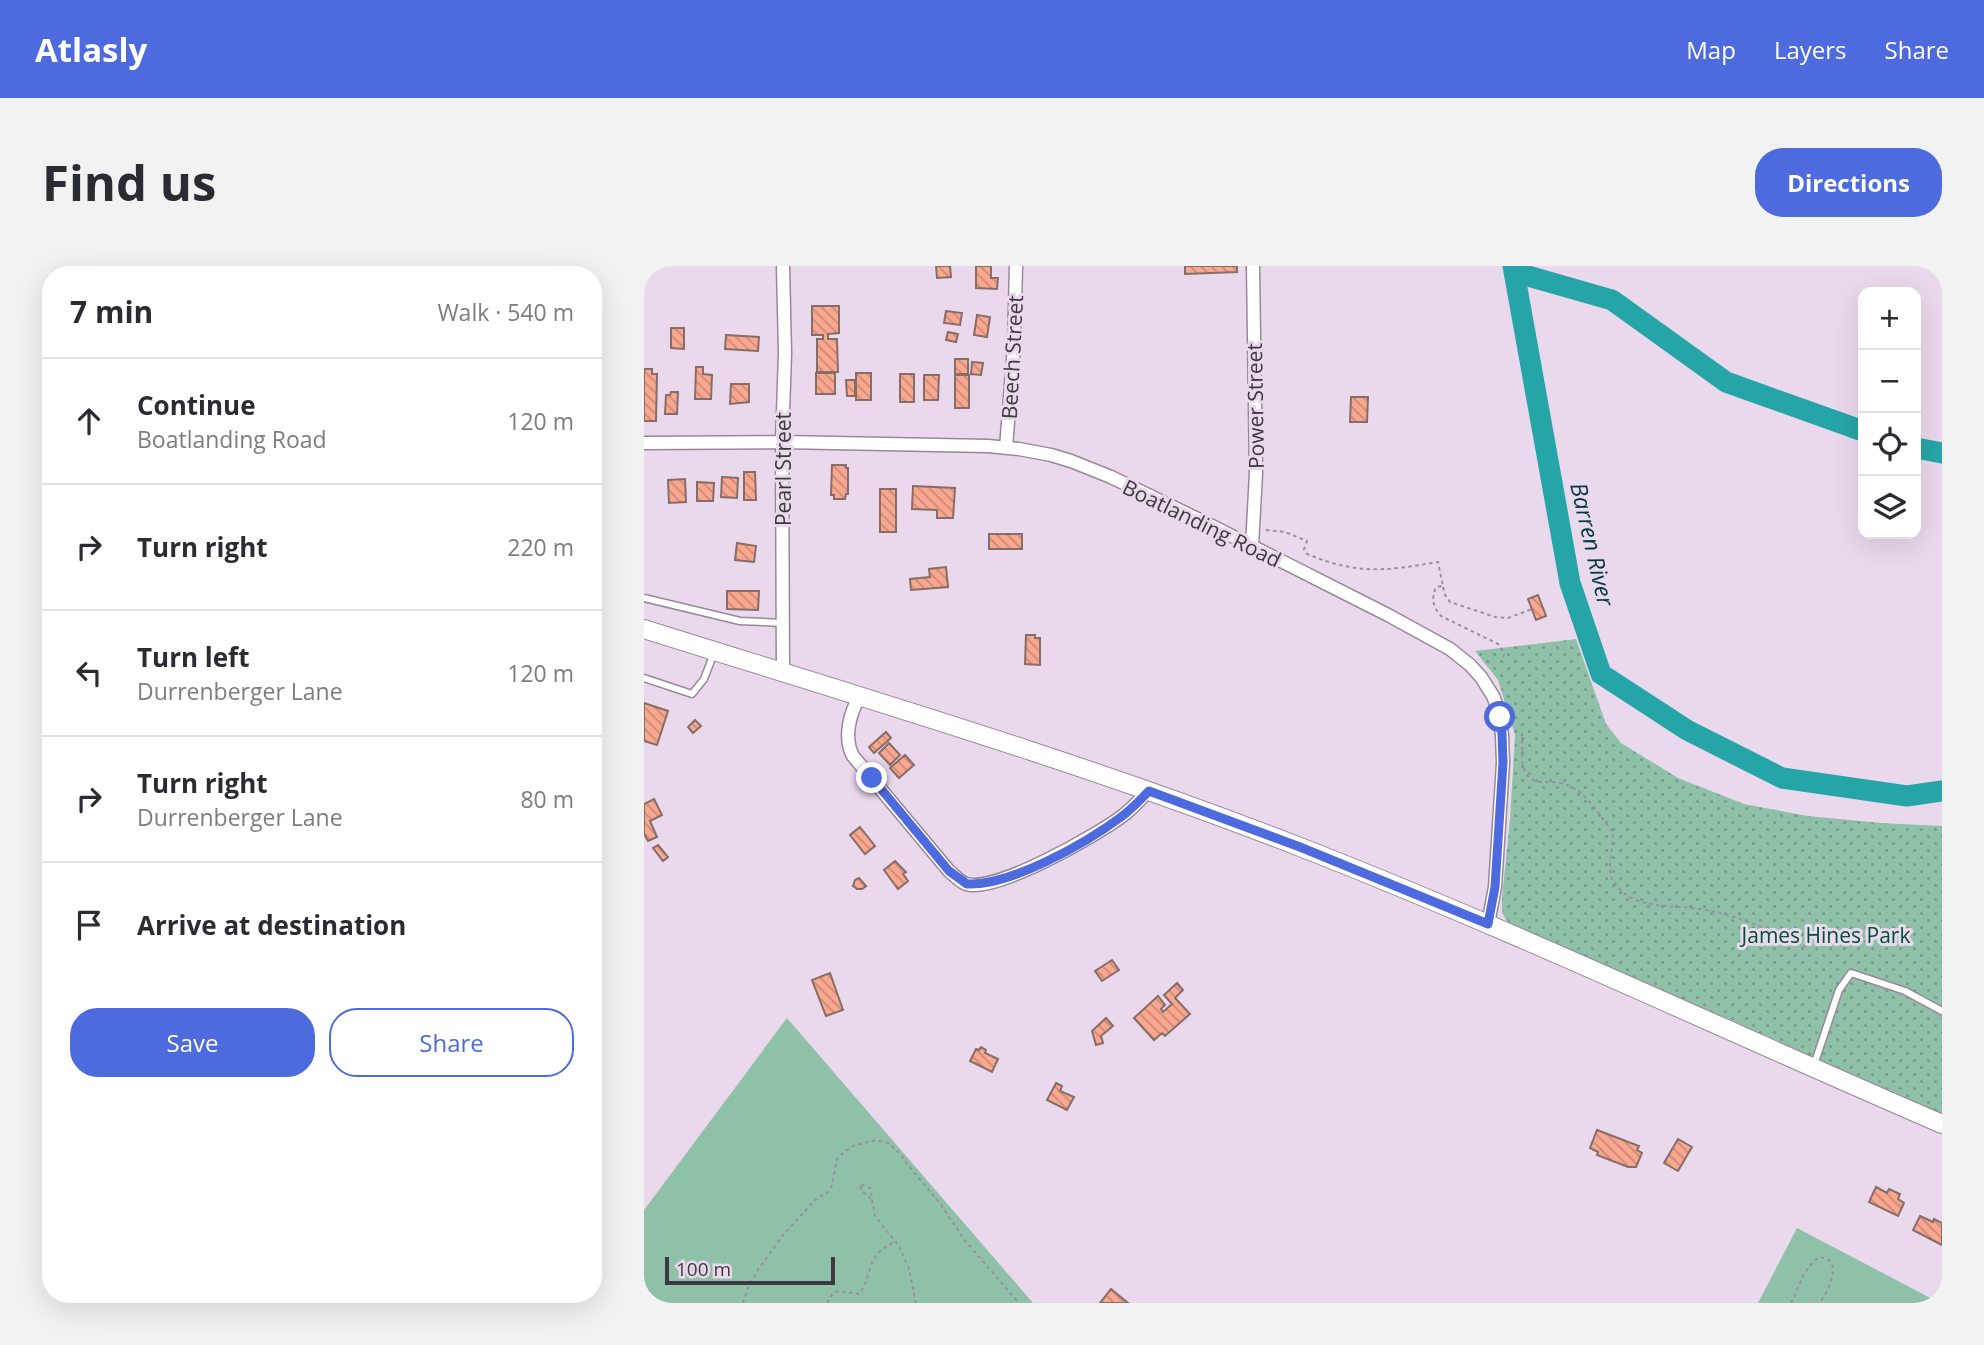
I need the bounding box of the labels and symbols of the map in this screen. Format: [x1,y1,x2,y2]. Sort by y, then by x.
street label: Beech Street [995,294,1029,420]
street label: Power Street [1240,343,1270,469]
street label: Pearl Street [769,412,797,526]
street label: Boatlanding Road [1118,472,1286,574]
water label: Barren River [1563,479,1623,610]
route start [1484,701,1515,732]
route end [856,762,887,793]
park label: James Hines Park [1740,921,1910,949]
scale bar [665,1254,835,1286]

